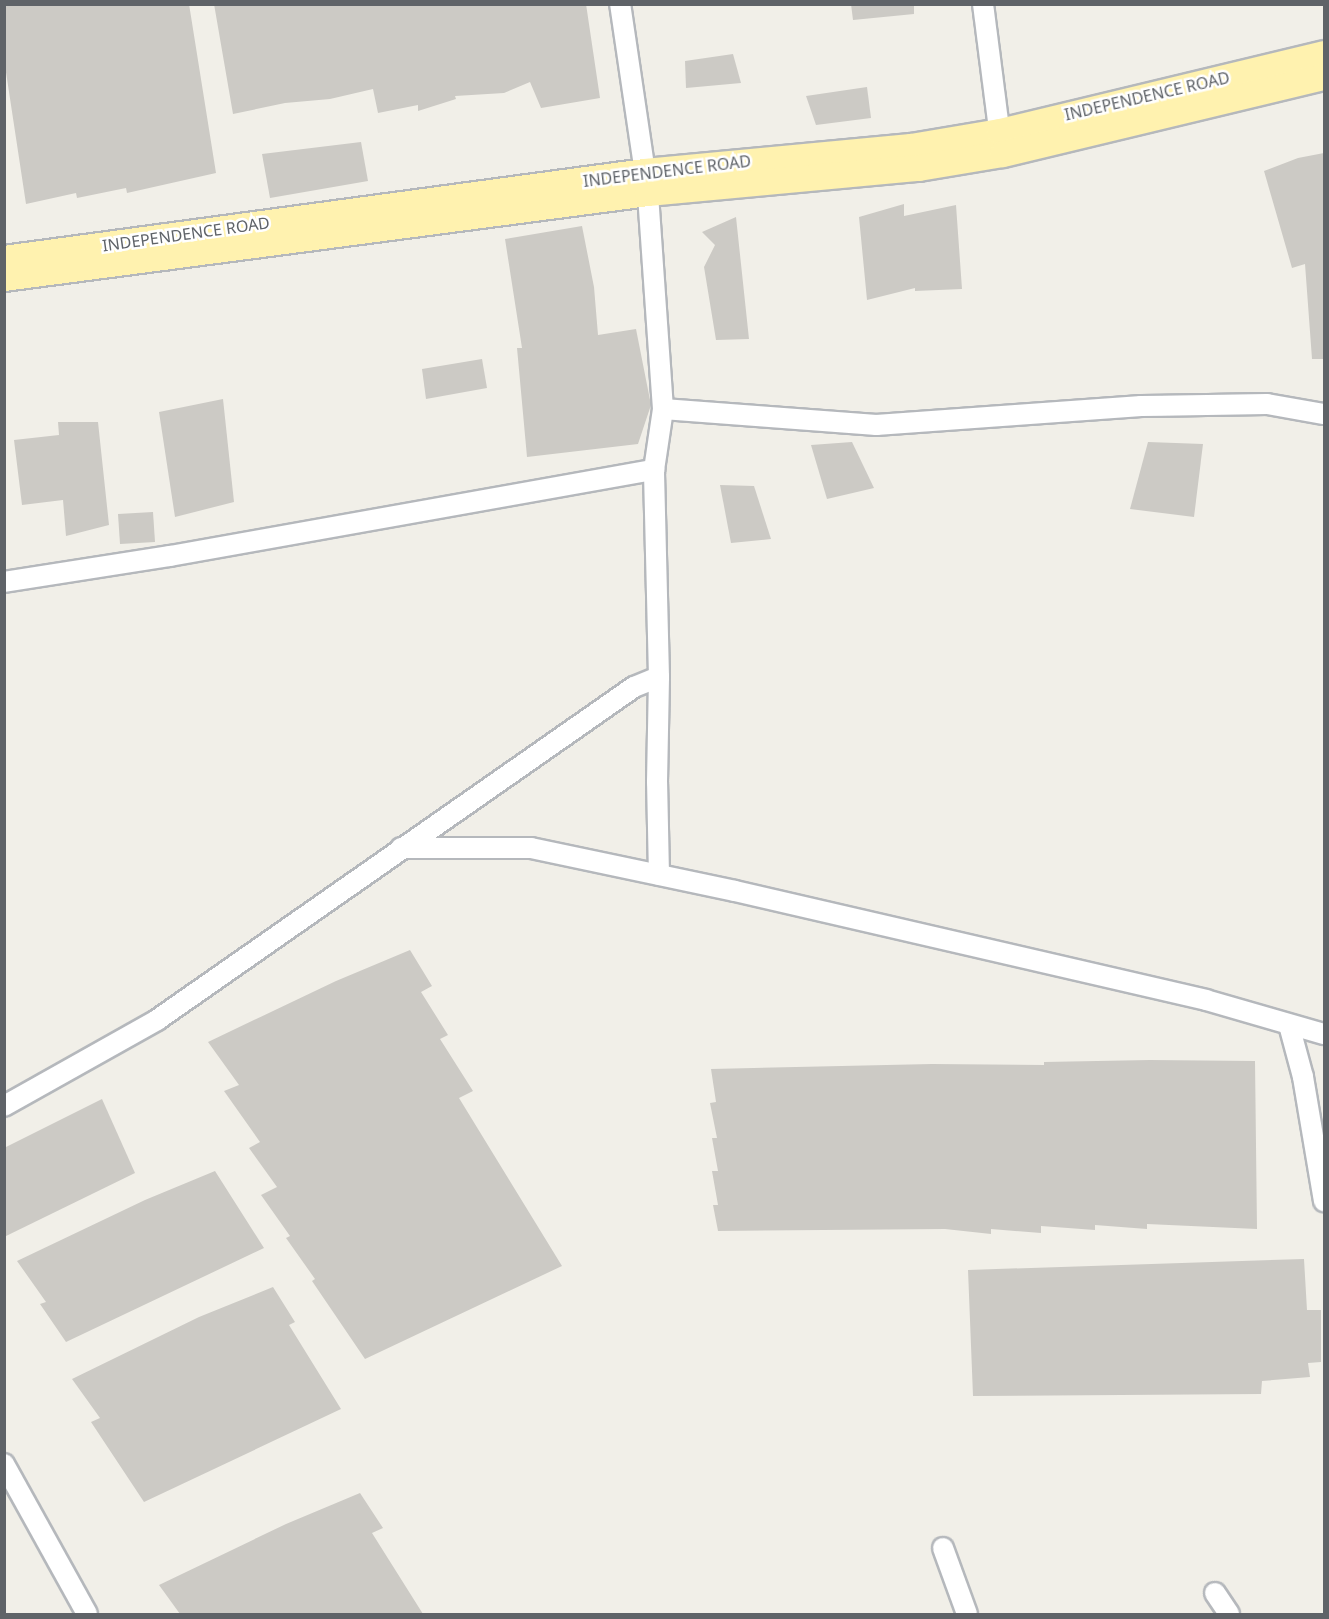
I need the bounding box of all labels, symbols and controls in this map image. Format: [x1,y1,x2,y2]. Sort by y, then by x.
street label: INDEPENDENCE ROAD [1063,68,1231,124]
street label: INDEPENDENCE ROAD [582,151,752,191]
street label: INDEPENDENCE ROAD [101,213,271,255]

